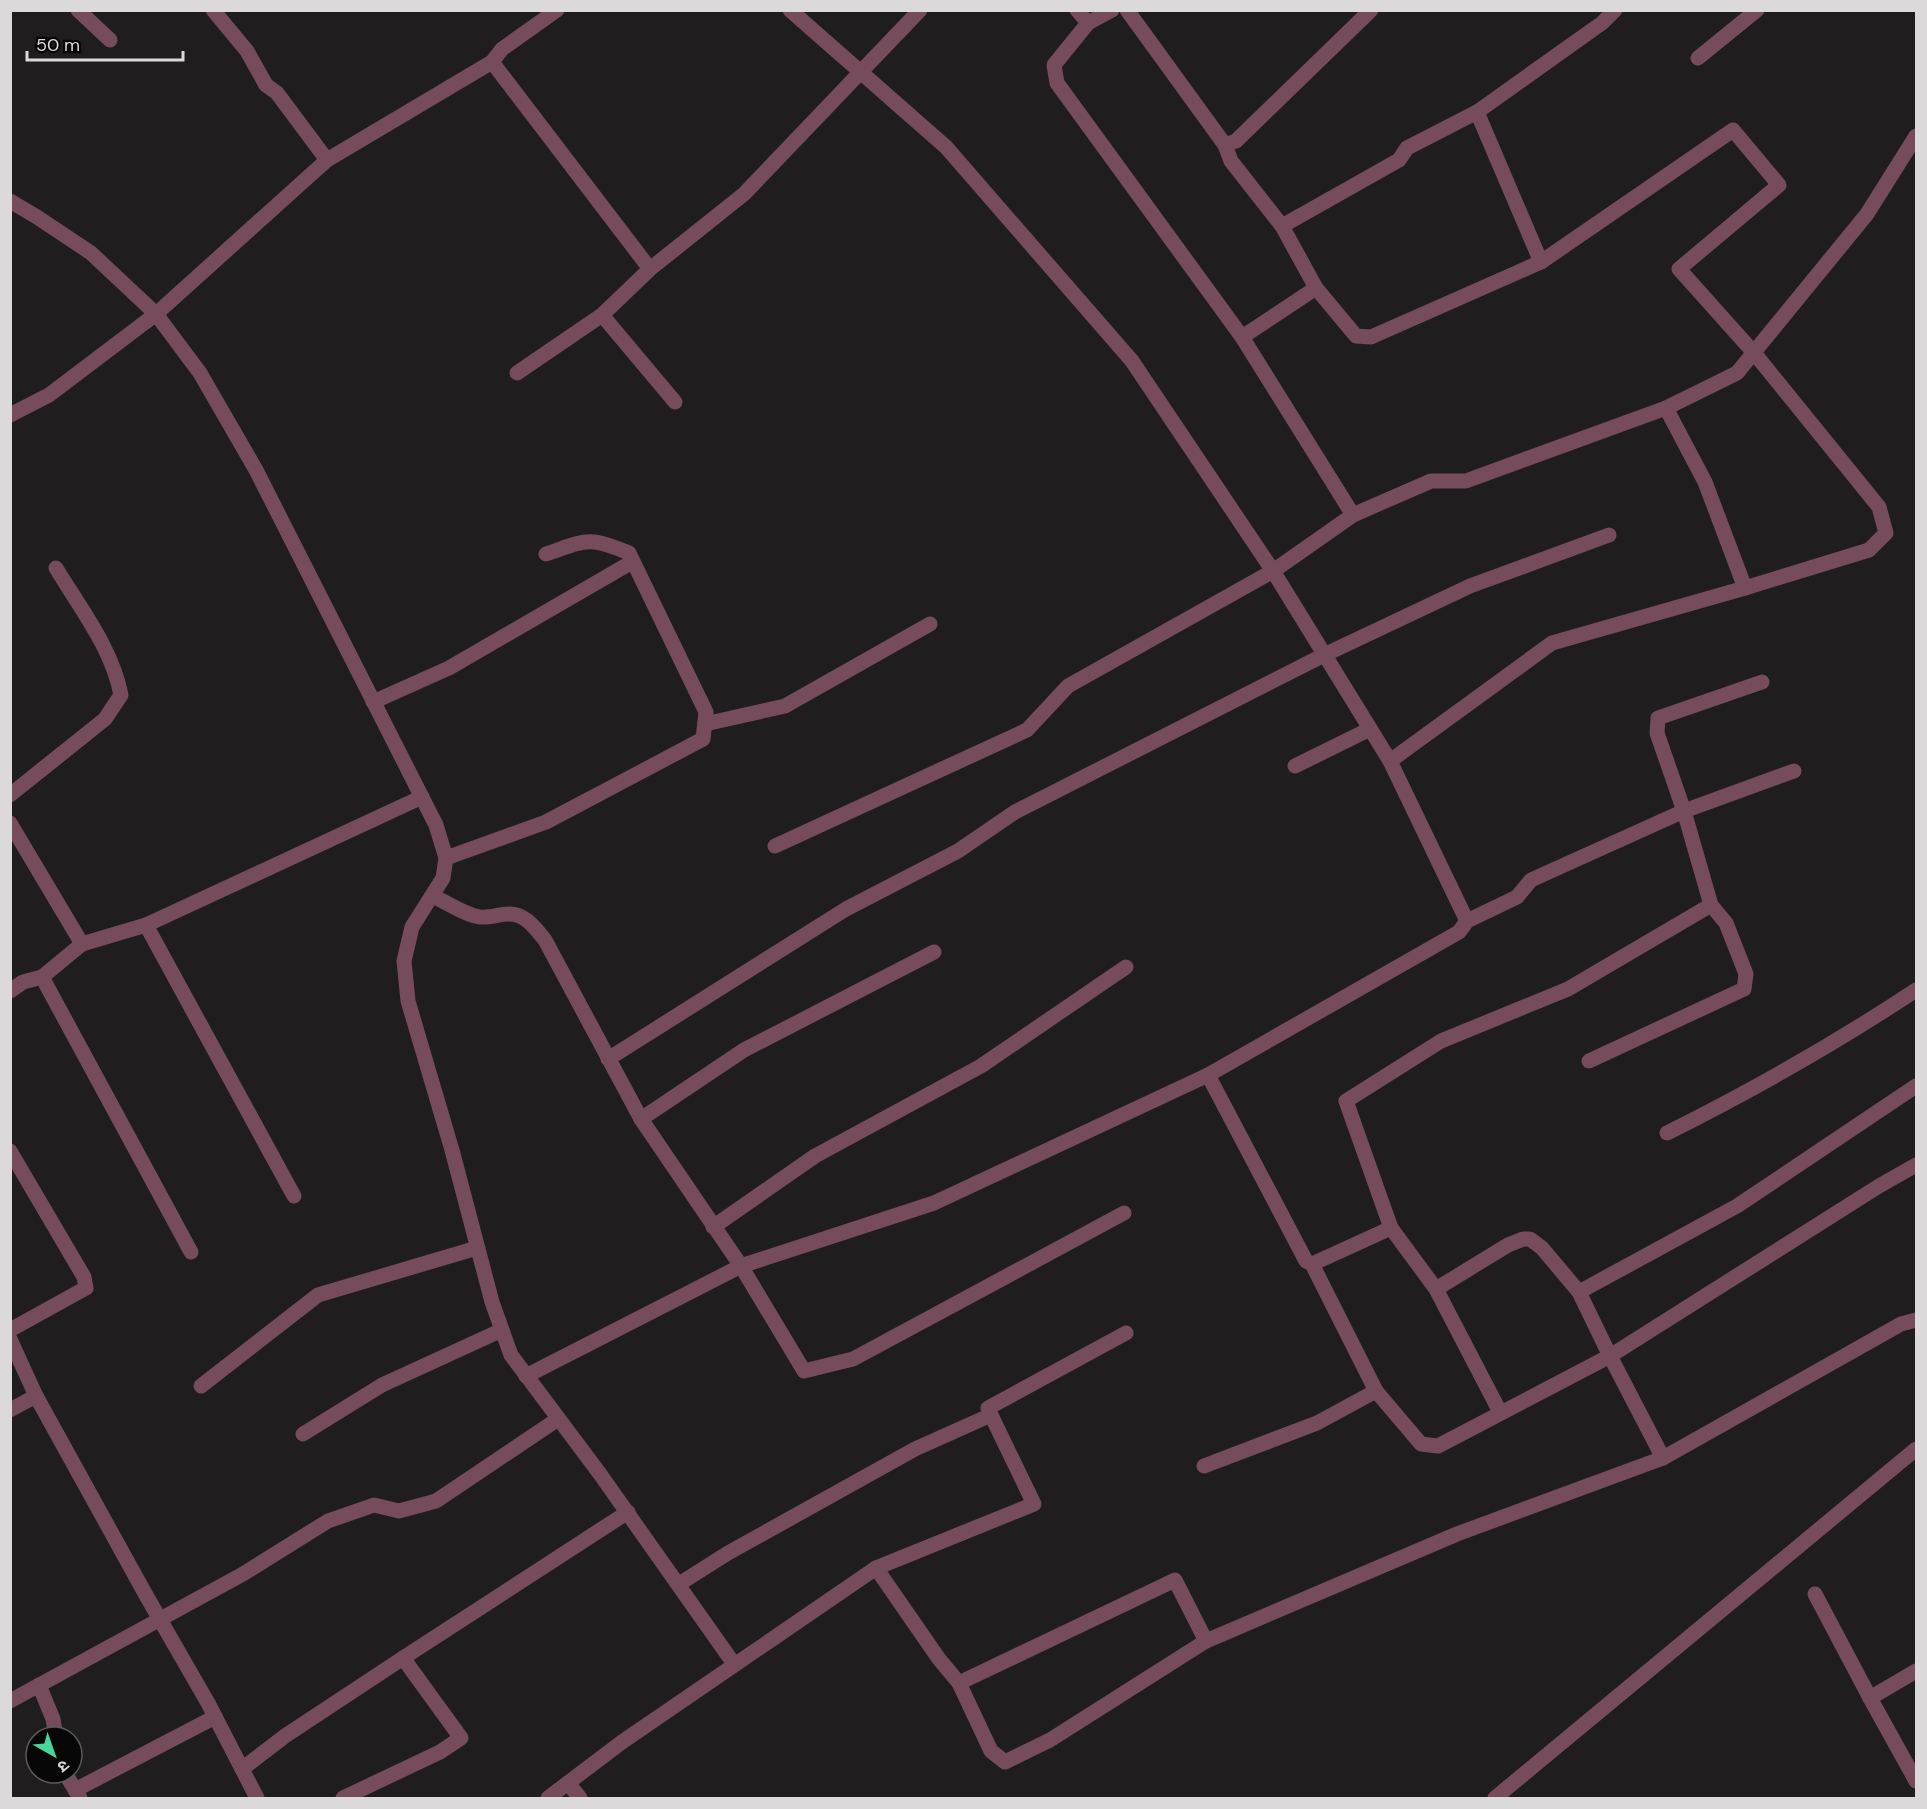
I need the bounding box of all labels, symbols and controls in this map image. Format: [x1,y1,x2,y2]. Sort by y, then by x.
scale bar [27,24,183,62]
text: 50 m [36,33,80,57]
north arrow [24,1725,84,1785]
text: उ [53,1755,74,1778]

